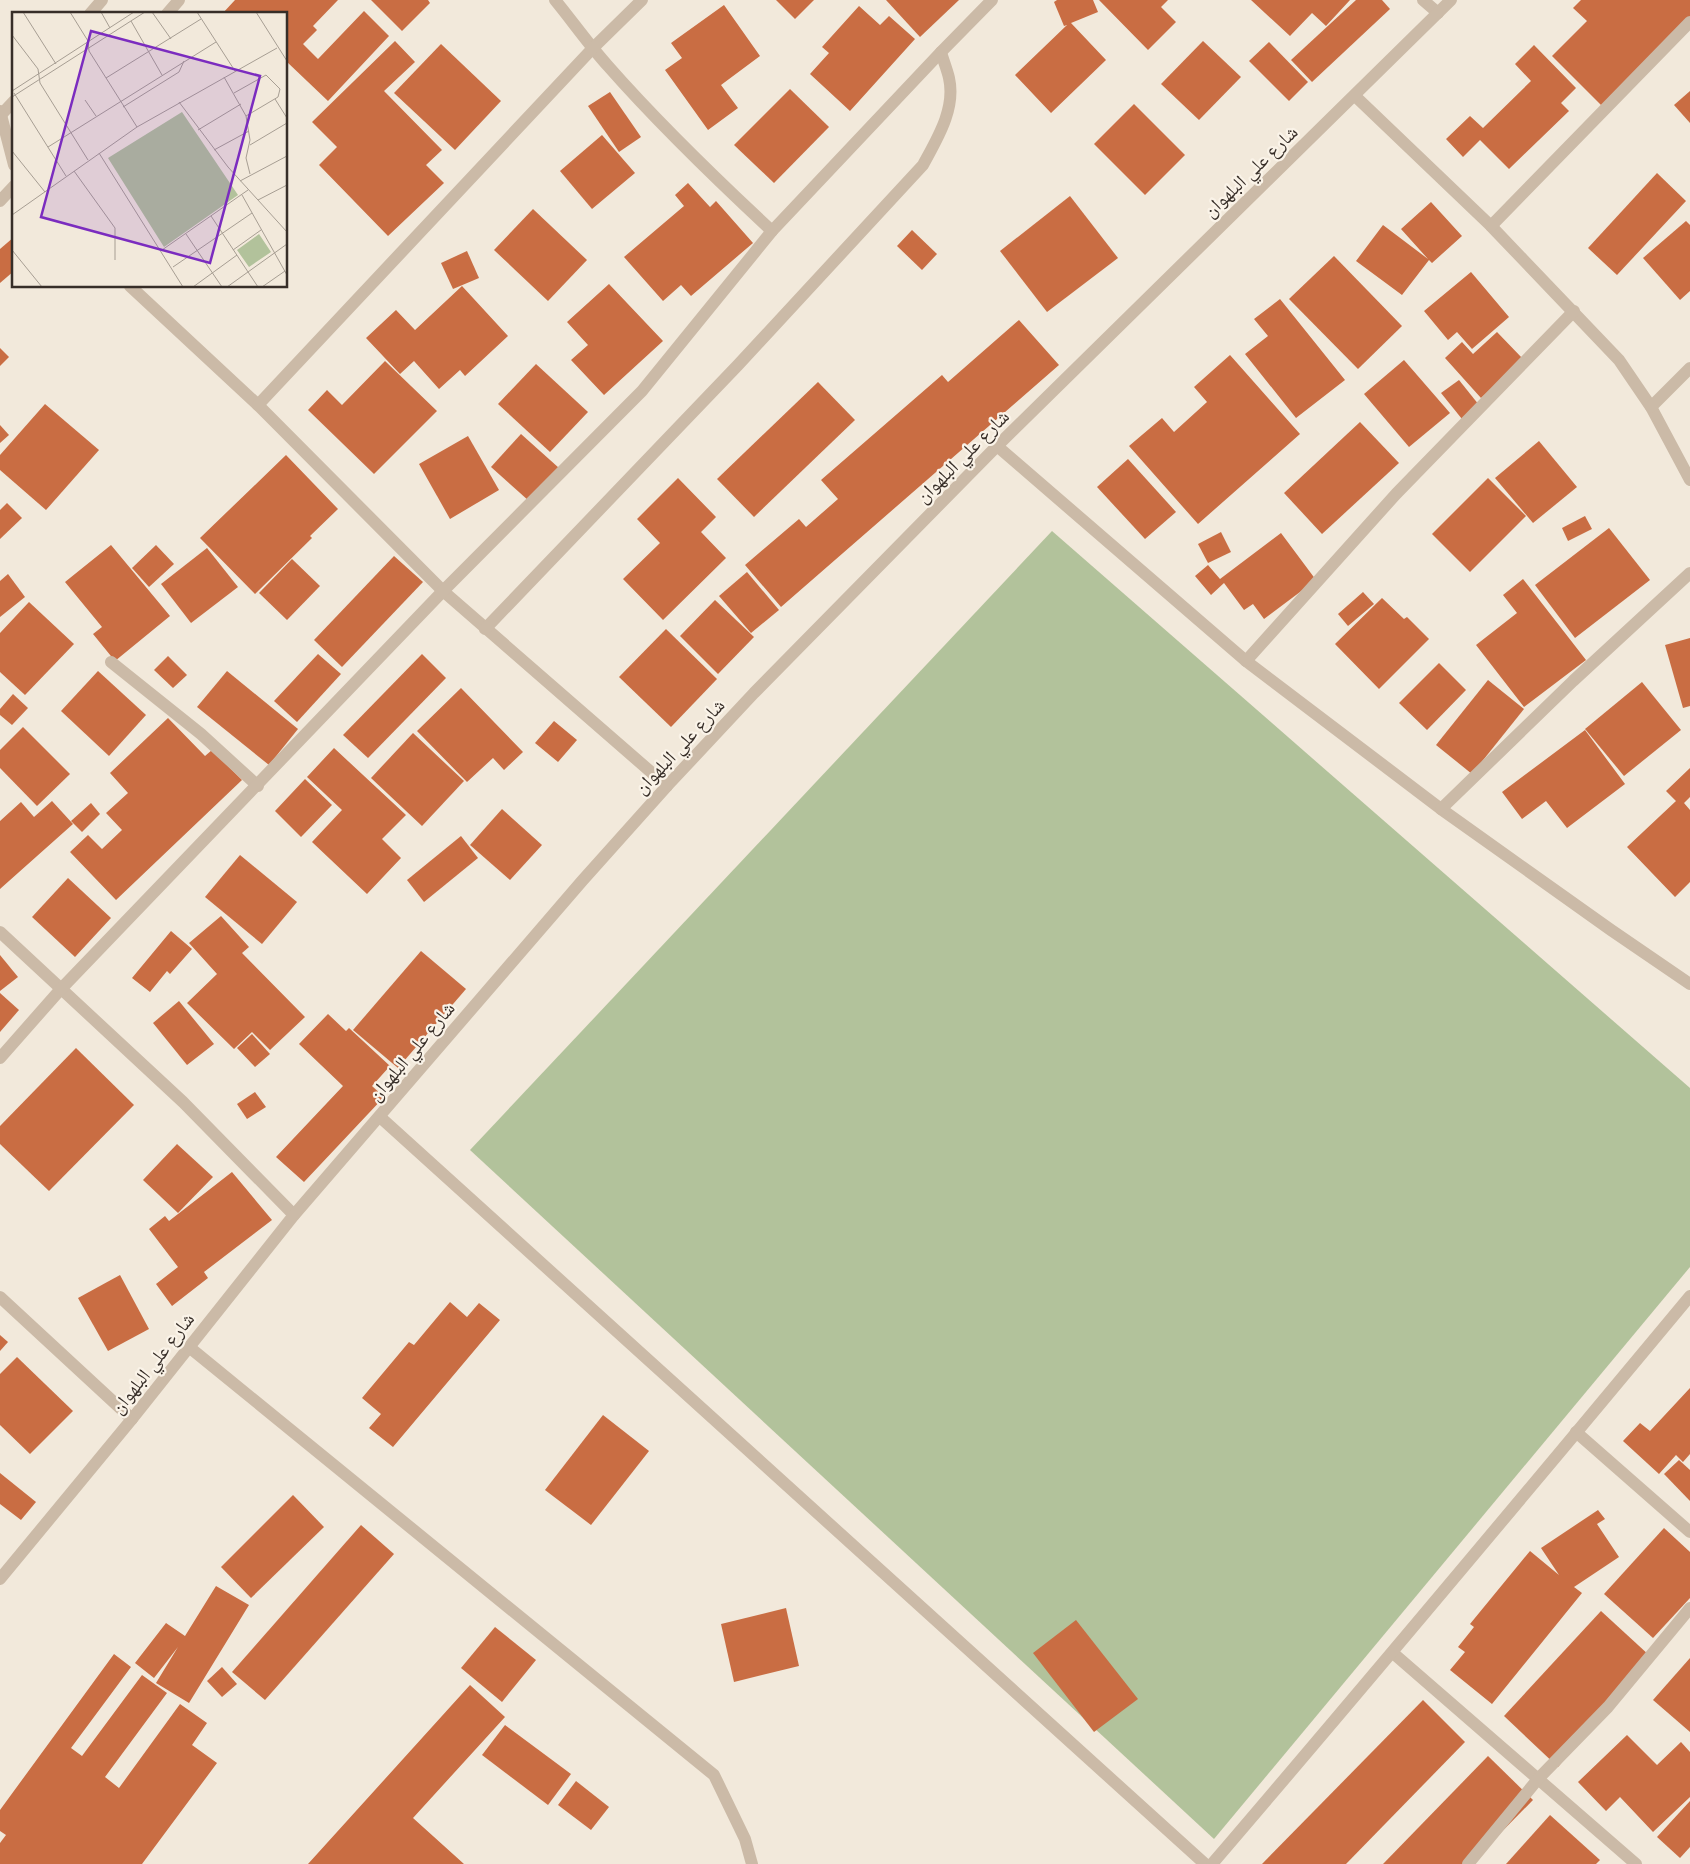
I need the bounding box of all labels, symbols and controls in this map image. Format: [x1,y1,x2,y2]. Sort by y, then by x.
inset map [12,12,288,288]
street label: شارع علي البلهوان [1198,120,1305,225]
street label: شارع علي البلهوان [910,404,1016,510]
street label: شارع علي البلهوان [628,693,732,802]
street label: شارع علي البلهوان [362,996,462,1108]
street label: شارع علي البلهوان [105,1307,202,1421]

